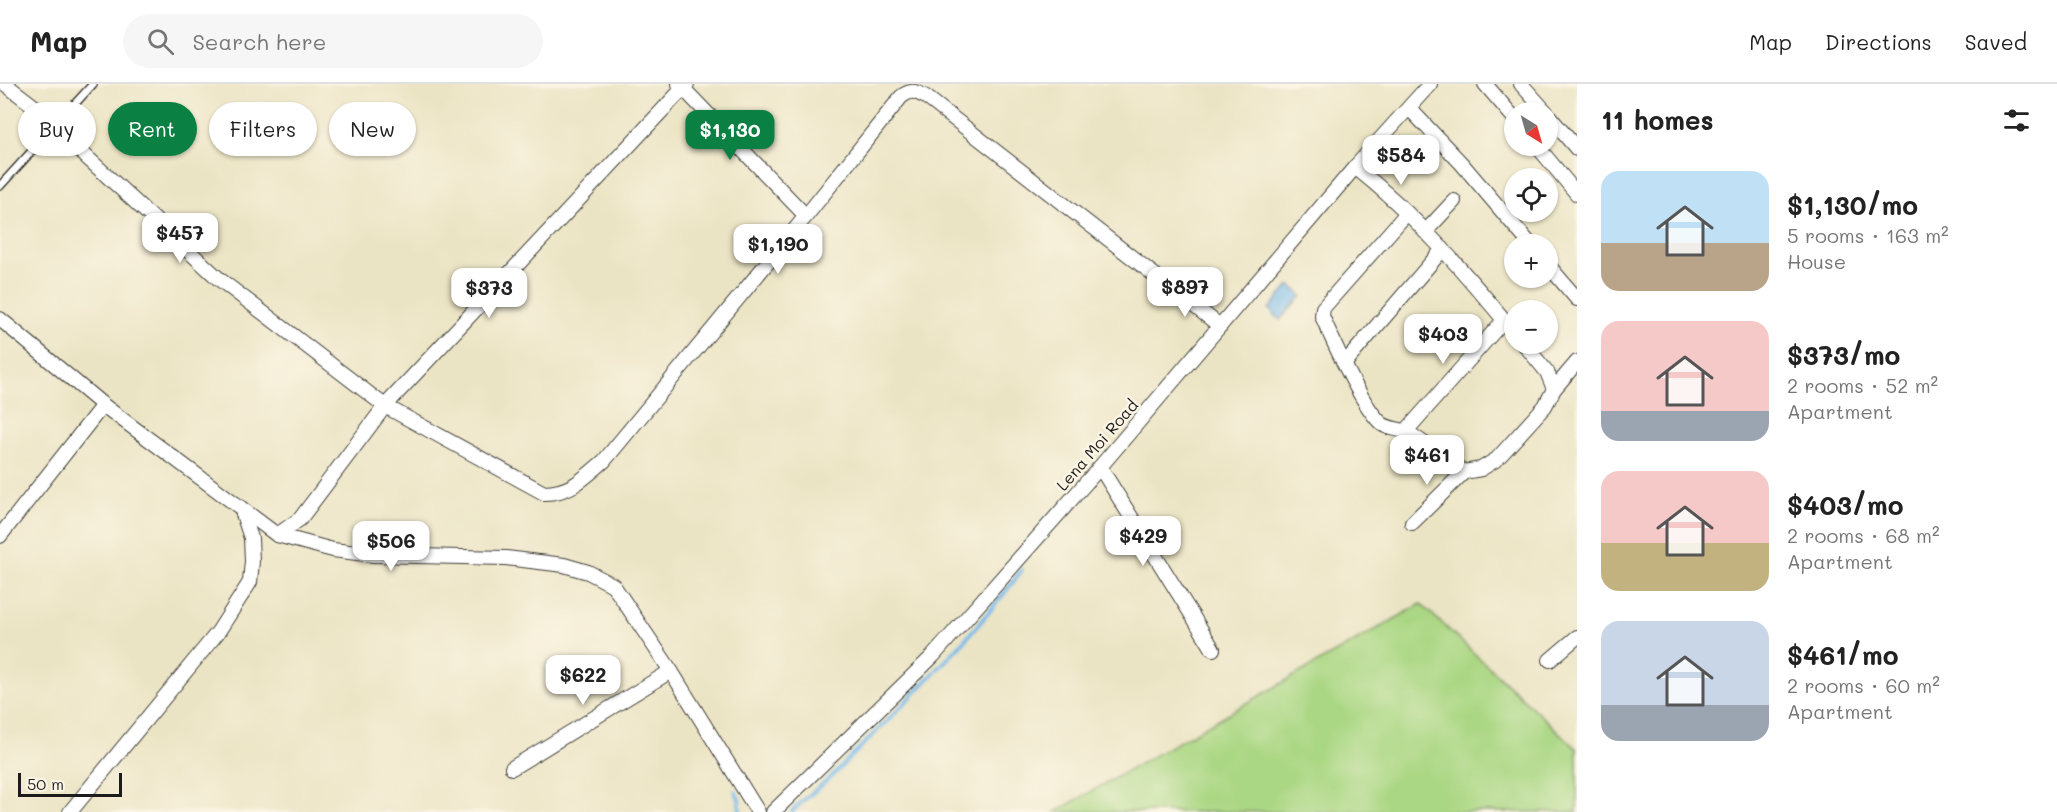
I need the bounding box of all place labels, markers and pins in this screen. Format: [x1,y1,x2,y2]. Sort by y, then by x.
pin: $1,130 [681,110,779,161]
pin: $584 [1365,135,1437,186]
pin: $457 [144,213,216,264]
pin: $1,190 [729,224,827,275]
pin: $897 [1149,267,1221,318]
pin: $373 [453,268,525,319]
pin: $403 [1407,314,1479,365]
pin: $461 [1391,435,1463,486]
pin: $429 [1107,516,1179,567]
pin: $506 [355,521,427,572]
pin: $622 [547,655,619,706]

